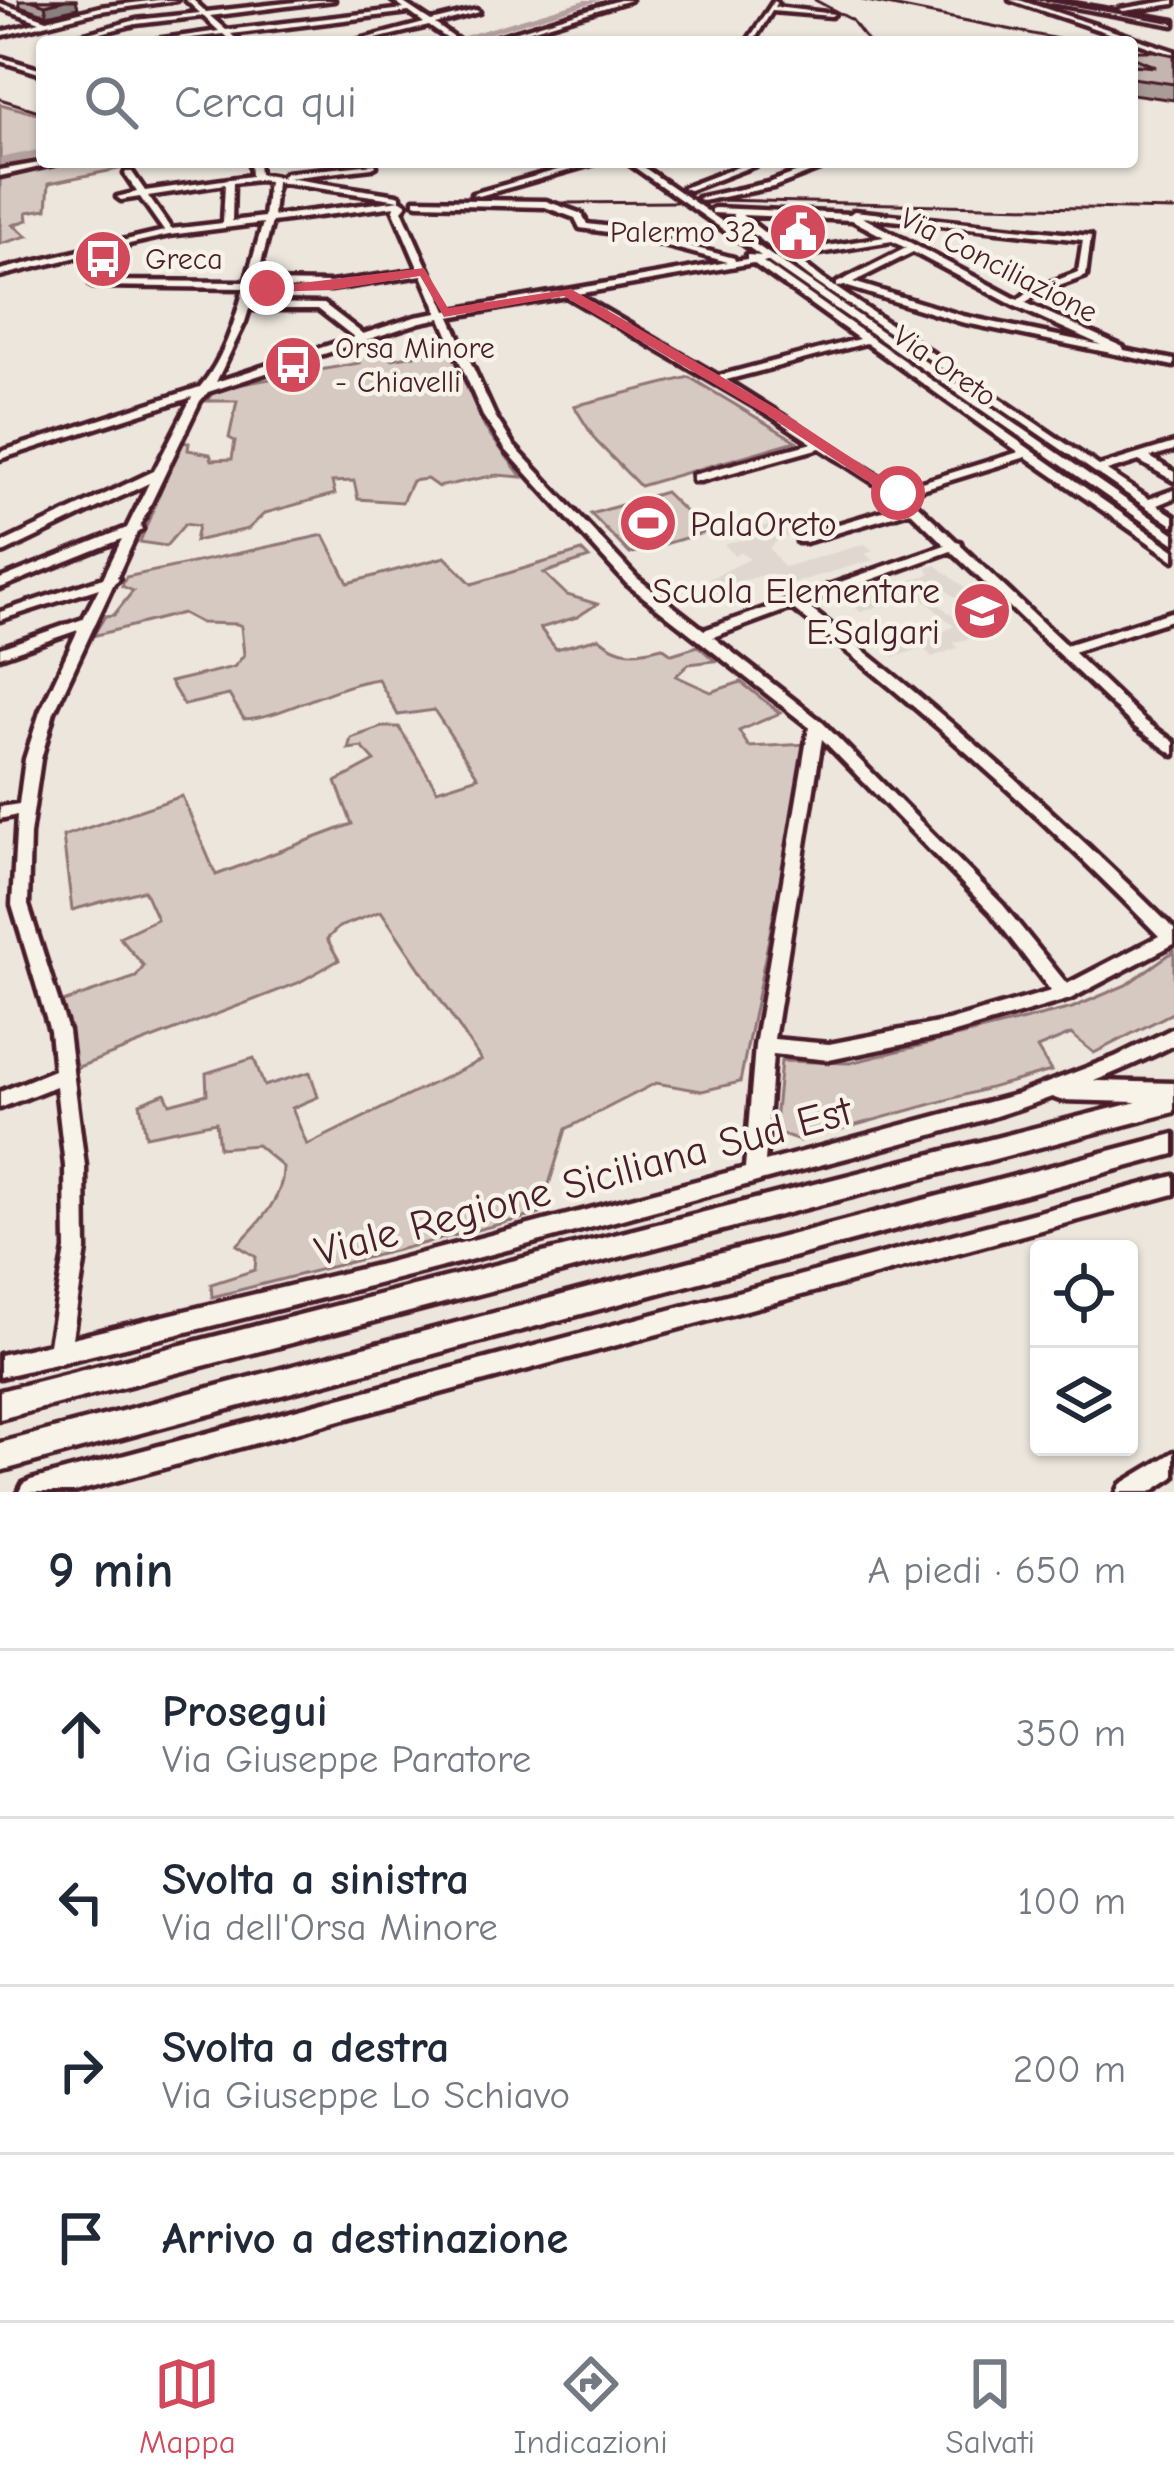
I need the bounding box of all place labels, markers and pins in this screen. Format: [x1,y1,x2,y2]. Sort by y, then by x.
public building icon: Palermo 32 [767,201,829,263]
place label: Palermo 32 [610,215,756,250]
bus stop icon: Greca [72,228,134,290]
place label: Greca [145,242,223,277]
place label: Orsa Minore - Chiavelli [335,331,495,400]
bus stop icon: Orsa Minore - Chiavelli [262,334,324,396]
sports icon: PalaOreto [617,492,679,554]
place label: PalaOreto [690,504,837,545]
place label: Scuola Elementare E.Salgari [652,571,940,653]
school or university icon: Scuola Elementare E.Salgari [951,580,1013,642]

